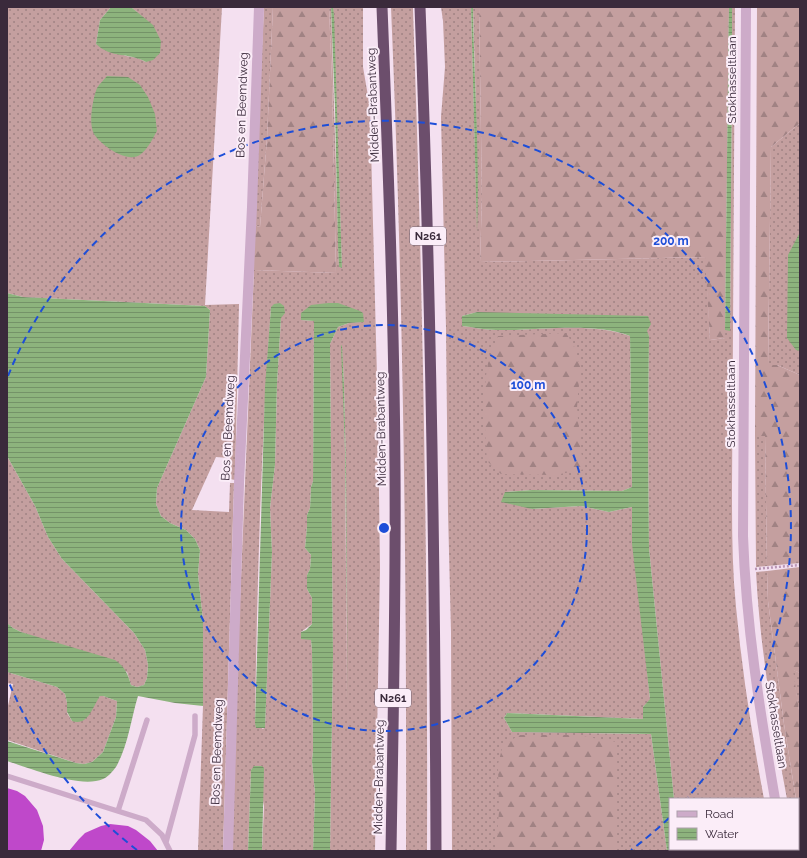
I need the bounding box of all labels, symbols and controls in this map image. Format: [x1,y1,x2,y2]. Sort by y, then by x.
street label: Stokhasseltlaan [725,36,739,124]
street label: Midden-Brabantweg [364,47,382,163]
street label: Bos en Beemdweg [233,52,251,158]
road number: N261 [410,227,446,245]
text: 200 m [653,234,689,248]
street label: Stokhasseltlaan [724,360,738,448]
street label: Midden-Brabantweg [373,371,389,487]
street label: Bos en Beemdweg [218,375,238,481]
text: 100 m [511,378,545,392]
centre of rings [377,521,391,535]
street label: Stokhasseltlaan [762,681,790,769]
road number: N261 [375,689,411,707]
street label: Bos en Beemdweg [208,699,226,805]
street label: Midden-Brabantweg [371,719,387,835]
legend [669,798,799,850]
text: Road [705,807,734,821]
text: Water [705,827,739,841]

